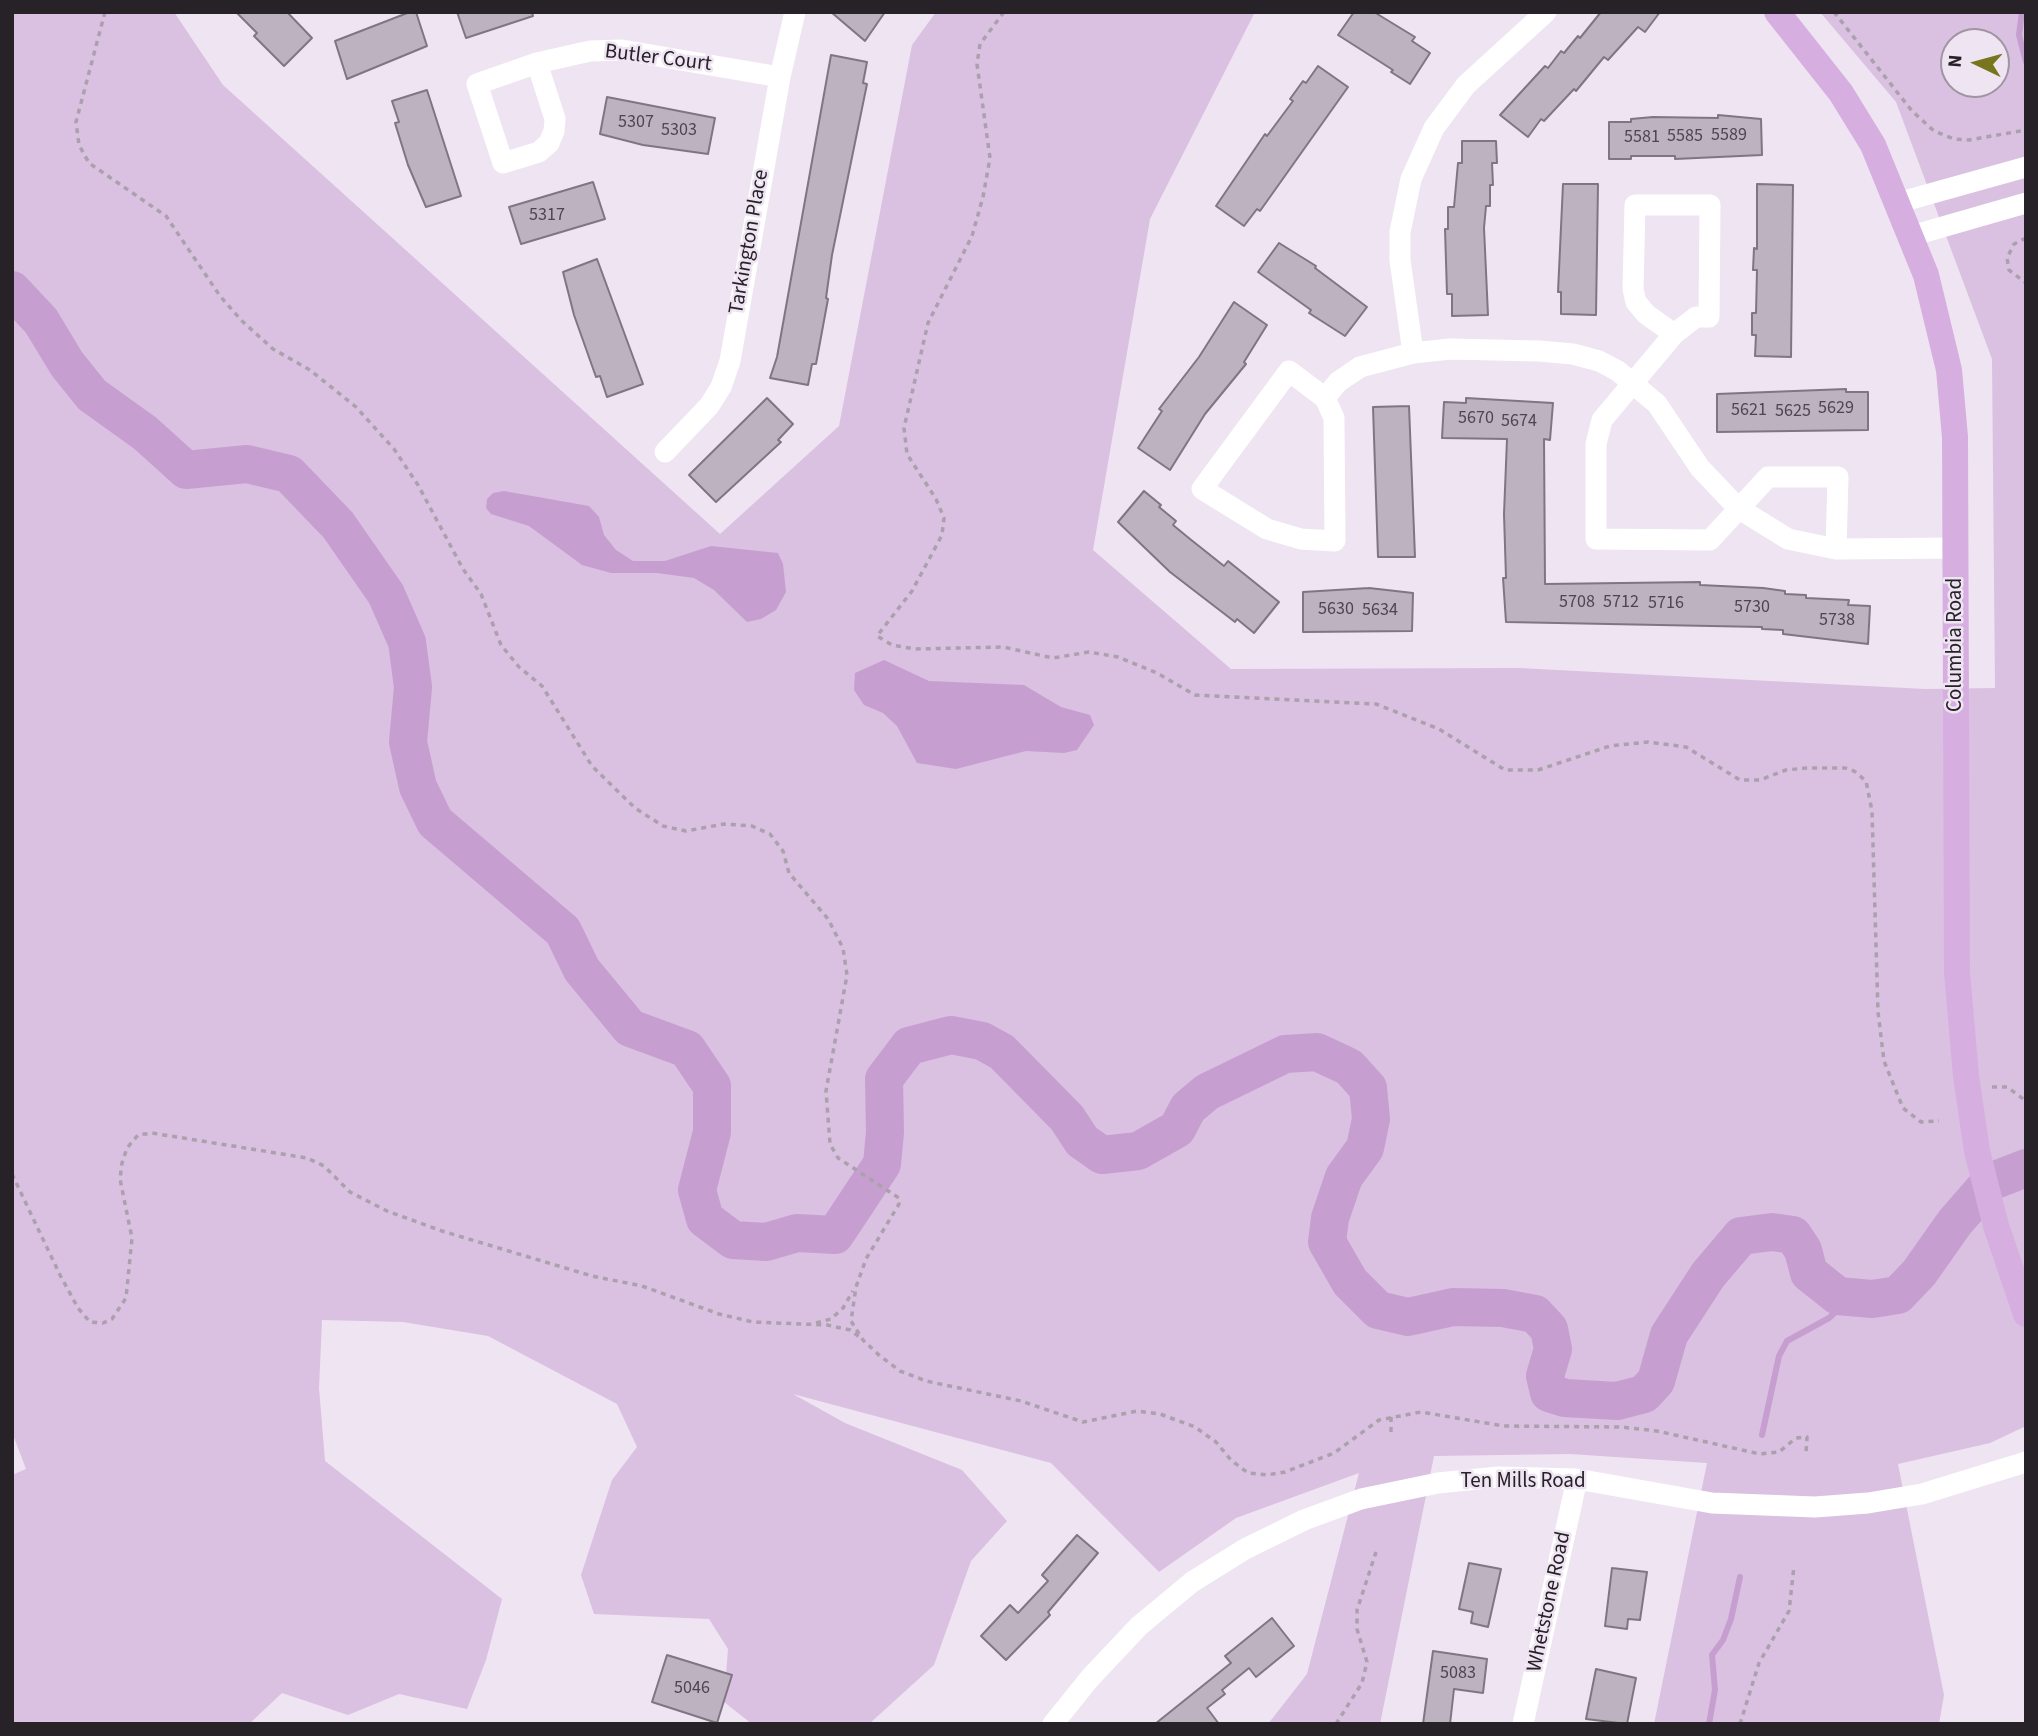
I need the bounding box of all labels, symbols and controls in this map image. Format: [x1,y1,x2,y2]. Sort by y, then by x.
north arrow [1940,28,2010,98]
street label: Butler Court [603,40,713,78]
text: N [1942,54,1970,69]
house number: 5307 [618,112,654,134]
house number: 5303 [661,120,697,142]
house number: 5589 [1711,125,1747,147]
house number: 5585 [1667,126,1703,148]
house number: 5581 [1624,127,1660,149]
street label: Tarkington Place [725,168,775,316]
house number: 5317 [529,205,565,227]
house number: 5629 [1818,398,1854,420]
house number: 5621 [1731,400,1767,422]
house number: 5625 [1775,401,1811,423]
house number: 5670 [1458,408,1494,430]
house number: 5674 [1501,411,1537,433]
street label: Columbia Road [1943,578,1969,712]
house number: 5708 [1559,592,1595,614]
house number: 5712 [1603,592,1639,614]
house number: 5716 [1648,593,1684,615]
house number: 5730 [1734,597,1770,619]
house number: 5630 [1318,599,1354,621]
house number: 5634 [1362,600,1398,622]
house number: 5738 [1819,610,1855,632]
street label: Ten Mills Road [1460,1469,1586,1495]
street label: Whetstone Road [1523,1530,1577,1674]
house number: 5083 [1440,1663,1476,1685]
house number: 5046 [674,1678,710,1700]

